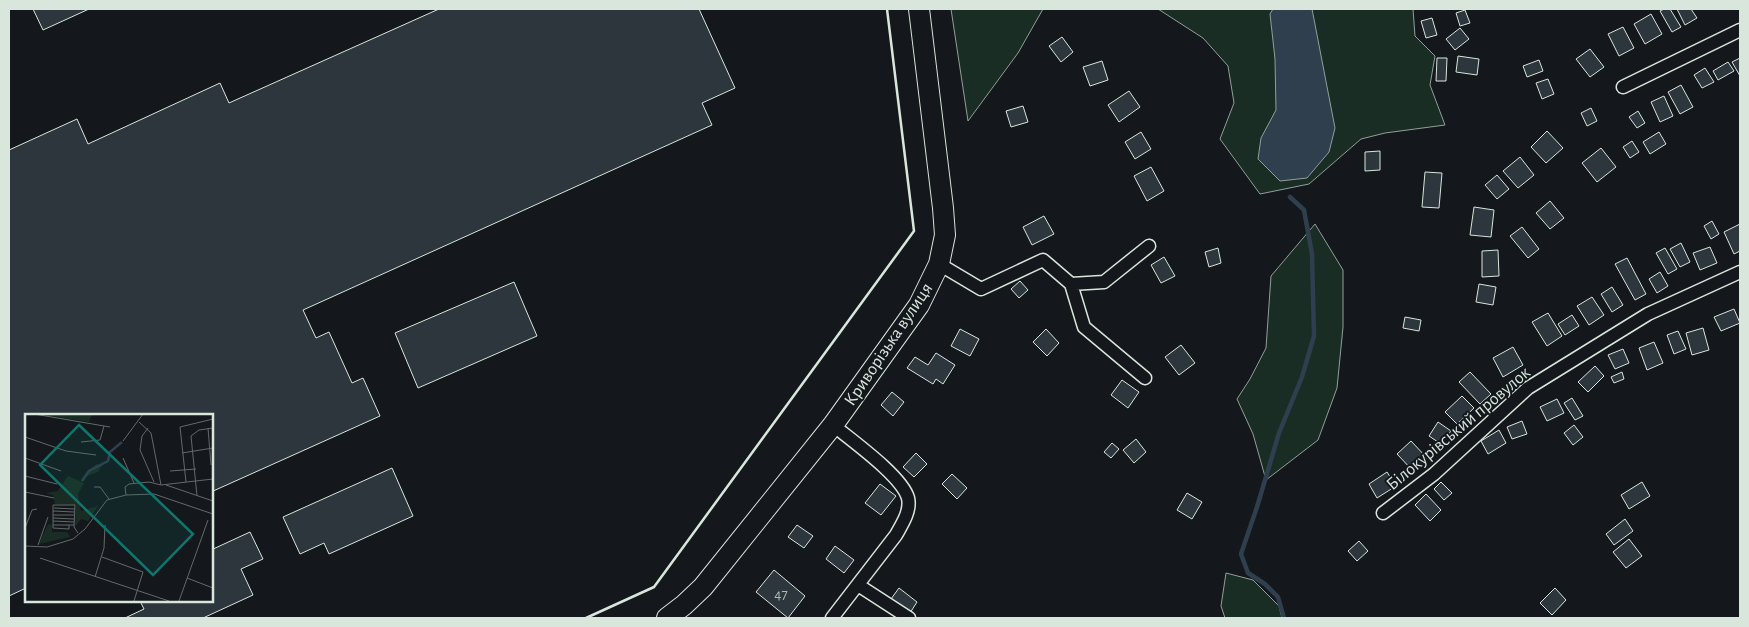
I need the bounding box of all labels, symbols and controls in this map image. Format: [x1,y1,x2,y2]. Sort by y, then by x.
street label: Криворізька вулиця [841,280,936,409]
street label: Білокурівський провулок [1383,363,1534,494]
inset map [25,414,212,602]
house number: 47 [774,587,788,602]

